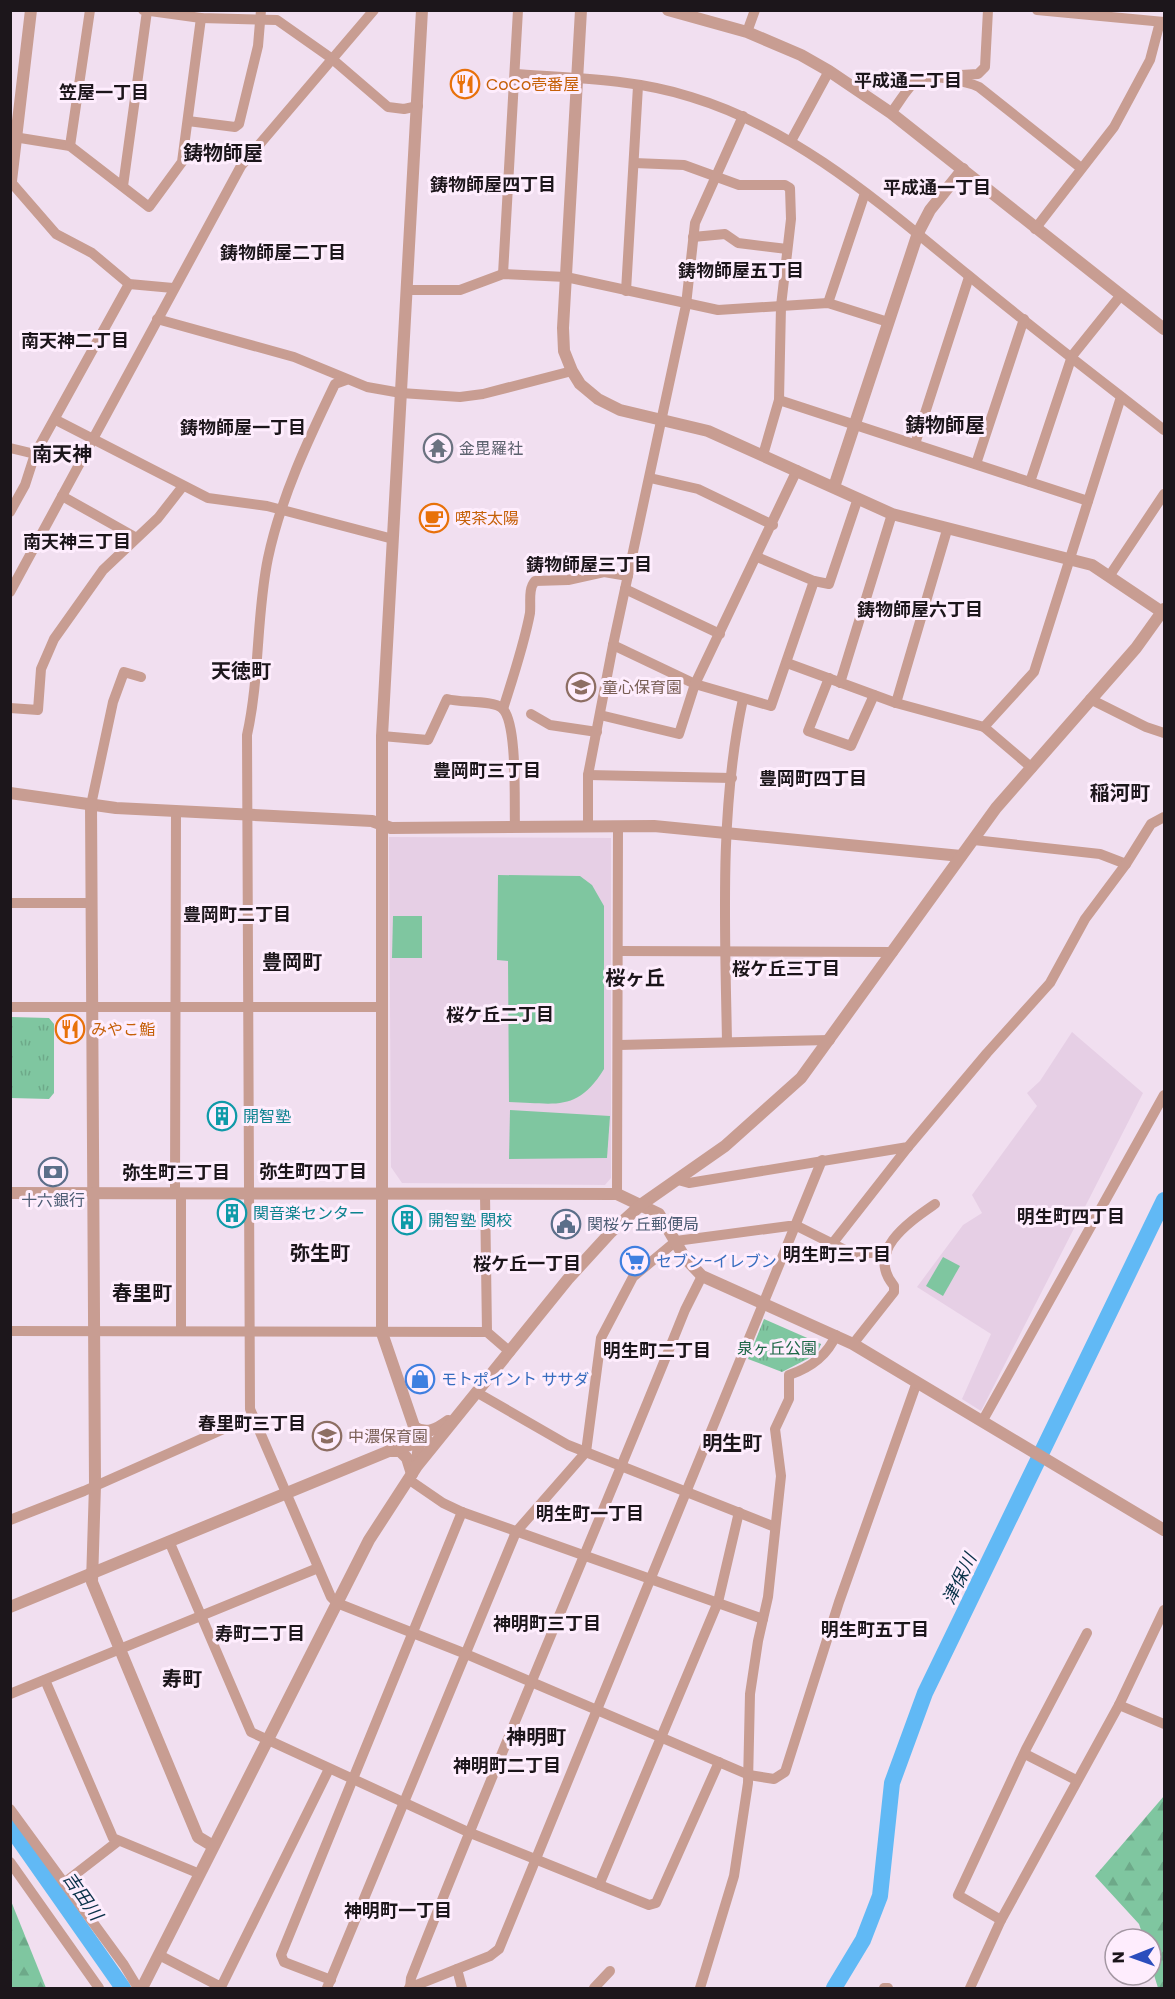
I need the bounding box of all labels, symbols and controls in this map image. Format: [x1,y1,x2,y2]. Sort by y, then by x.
restaurant icon: CoCo壱番屋 [449,68,481,100]
district label: 平成通二丁目 [854,68,962,93]
place label: CoCo壱番屋 [486,73,579,96]
district label: 笠屋一丁目 [59,80,149,105]
district label: 鋳物師屋 [183,139,263,167]
district label: 鋳物師屋四丁目 [430,172,556,197]
district label: 平成通一丁目 [883,175,991,200]
district label: 鋳物師屋二丁目 [220,240,346,265]
district label: 鋳物師屋五丁目 [678,258,804,283]
district label: 南天神二丁目 [21,328,129,353]
district label: 鋳物師屋 [905,411,985,439]
district label: 鋳物師屋一丁目 [180,415,306,440]
temple icon: 金毘羅社 [422,432,454,464]
place label: 金毘羅社 [459,437,523,460]
district label: 南天神 [32,440,92,468]
cafe icon: 喫茶太陽 [418,502,450,534]
place label: 喫茶太陽 [455,507,519,530]
district label: 南天神三丁目 [23,529,131,554]
district label: 鋳物師屋三丁目 [526,552,652,577]
district label: 鋳物師屋六丁目 [857,597,983,622]
district label: 天徳町 [211,657,271,685]
school or university icon: 童心保育園 [565,671,597,703]
place label: 童心保育園 [602,676,682,699]
district label: 豊岡町三丁目 [433,758,541,783]
district label: 豊岡町四丁目 [759,766,867,791]
district label: 稲河町 [1090,779,1150,807]
district label: 豊岡町二丁目 [183,902,291,927]
district label: 豊岡町 [262,948,322,976]
district label: 桜ケ丘三丁目 [732,956,840,981]
district label: 桜ヶ丘 [605,964,665,992]
district label: 桜ケ丘二丁目 [446,1002,554,1027]
restaurant icon: みやこ鮨 [54,1013,86,1045]
place label: みやこ鮨 [91,1018,155,1041]
building icon: 開智塾 [206,1100,238,1132]
place label: 開智塾 [243,1105,291,1128]
bank icon: 十六銀行 [37,1156,69,1188]
district label: 弥生町四丁目 [259,1159,367,1184]
district label: 弥生町三丁目 [122,1160,230,1185]
place label: 十六銀行 [21,1189,85,1212]
building icon: 関音楽センター [216,1197,248,1229]
place label: 関音楽センター [253,1202,365,1225]
building icon: 開智塾 関校 [391,1204,423,1236]
district label: 明生町四丁目 [1017,1204,1125,1229]
public building icon: 関桜ヶ丘郵便局 [550,1208,582,1240]
place label: 開智塾 関校 [428,1209,512,1232]
place label: 関桜ヶ丘郵便局 [587,1213,699,1236]
district label: 弥生町 [290,1239,350,1267]
district label: 明生町三丁目 [783,1242,891,1267]
supermarket icon: セブン-イレブン [619,1245,651,1277]
place label: セブン-イレブン [656,1250,777,1273]
district label: 桜ケ丘一丁目 [473,1251,581,1276]
district label: 春里町 [112,1279,172,1307]
park label: 泉ヶ丘公園 [737,1337,817,1360]
district label: 明生町二丁目 [603,1338,711,1363]
shop icon: モトポイント ササダ [404,1363,436,1395]
place label: モトポイント ササダ [441,1368,589,1391]
district label: 春里町三丁目 [198,1411,306,1436]
school or university icon: 中濃保育園 [311,1420,343,1452]
place label: 中濃保育園 [348,1425,428,1448]
district label: 明生町 [702,1429,762,1457]
district label: 明生町一丁目 [536,1501,644,1526]
water label: 津保川 [936,1547,983,1609]
district label: 神明町三丁目 [493,1611,601,1636]
district label: 明生町五丁目 [821,1617,929,1642]
district label: 寿町二丁目 [215,1621,305,1646]
district label: 寿町 [162,1665,202,1693]
district label: 神明町 [506,1723,566,1751]
district label: 神明町二丁目 [453,1753,561,1778]
water label: 吉田川 [57,1867,110,1927]
district label: 神明町一丁目 [344,1898,452,1923]
north arrow [1103,1927,1163,1987]
text: N [1107,1951,1130,1963]

